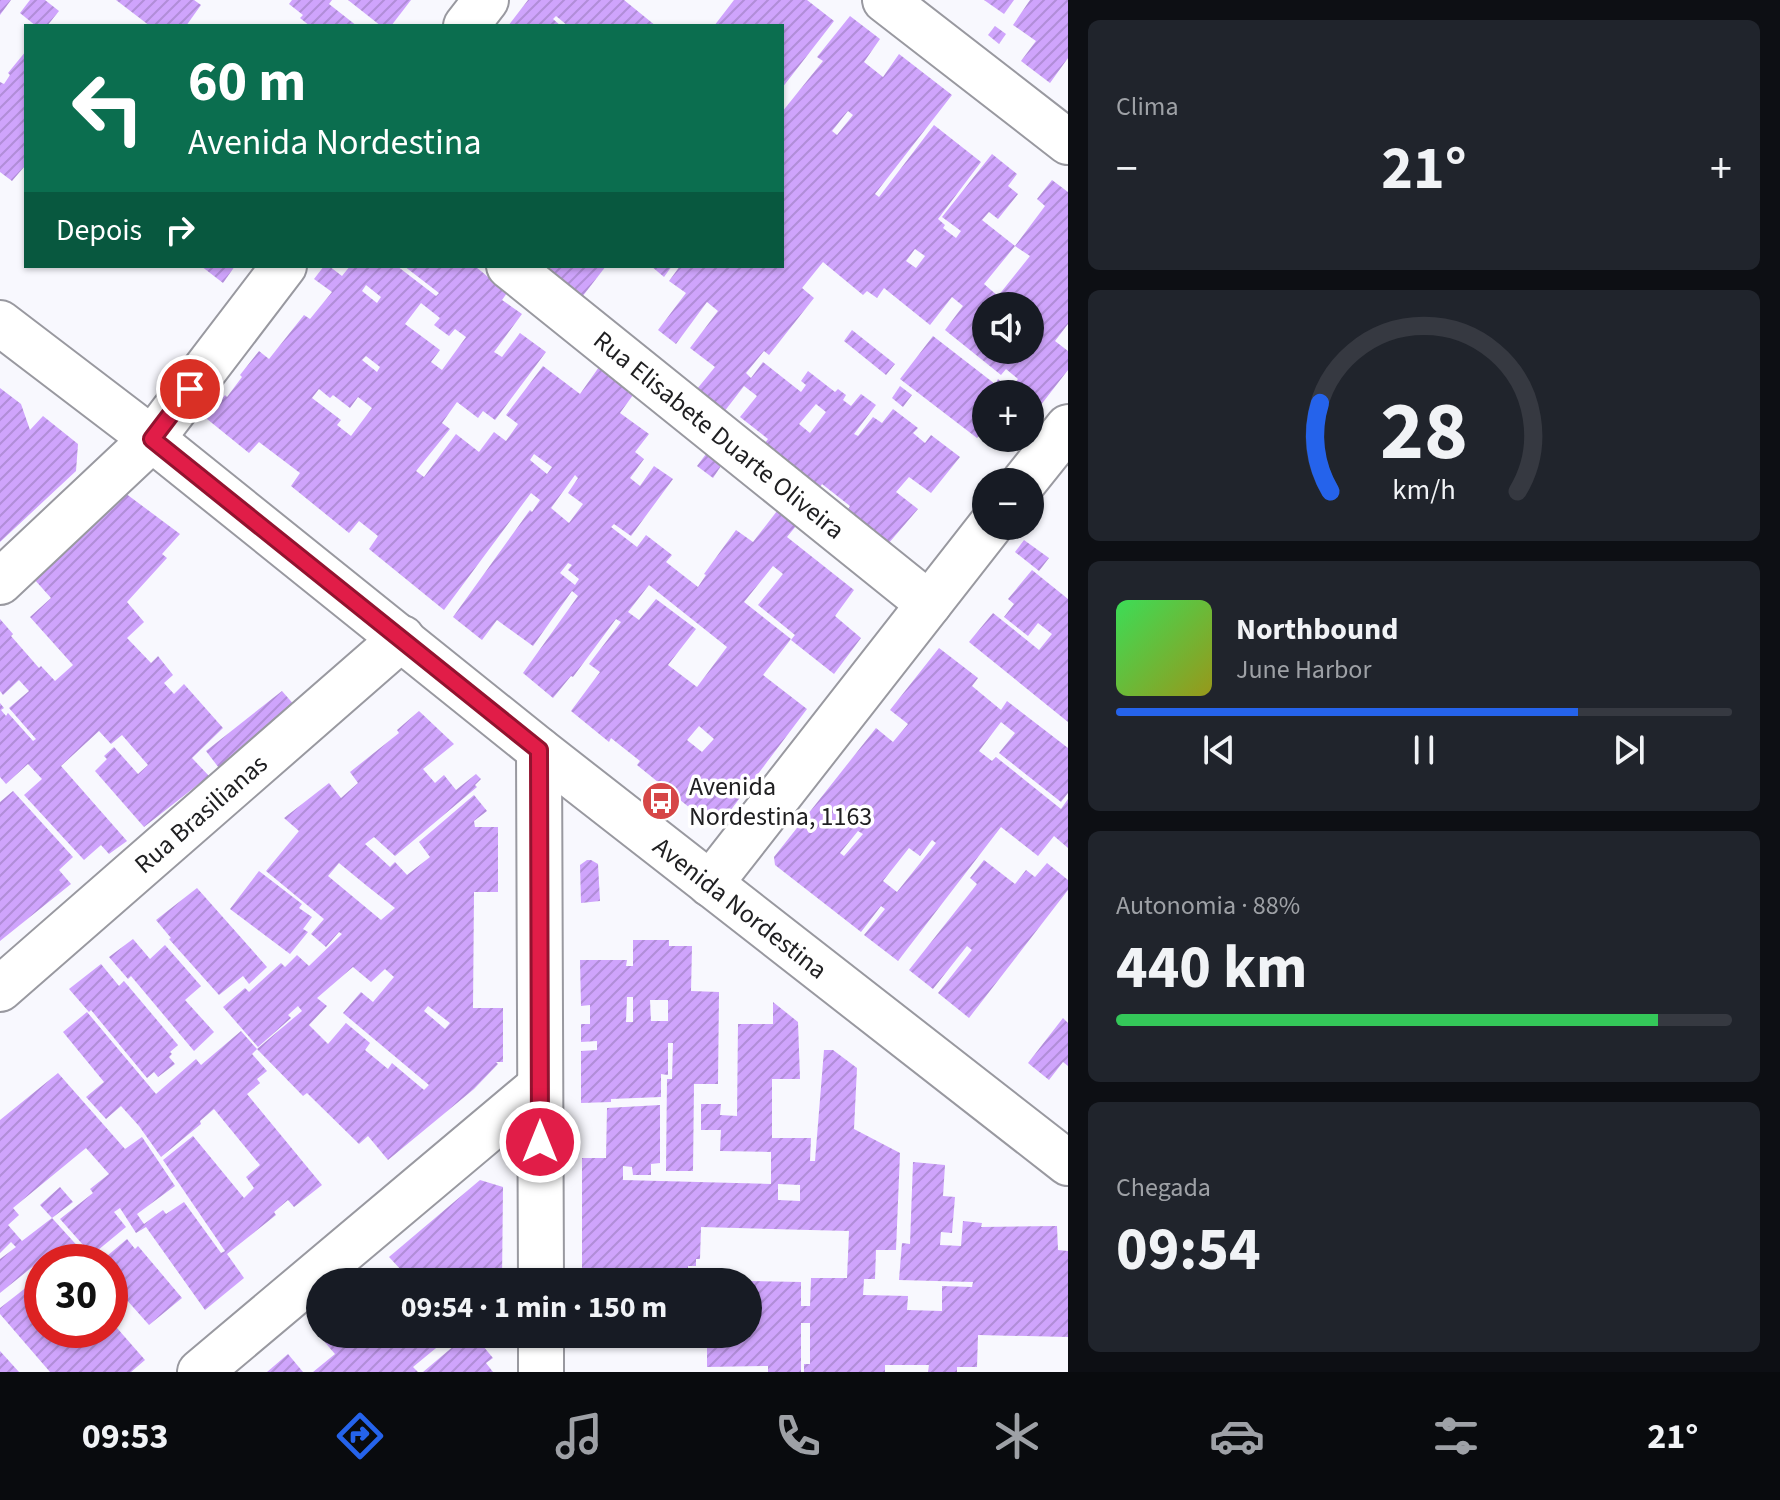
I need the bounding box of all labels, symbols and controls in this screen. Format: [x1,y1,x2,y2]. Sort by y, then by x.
text: 60 m [188,43,306,122]
icon: left [56,56,160,160]
text: Clima [1116,88,1179,125]
text: Avenida Nordestina [188,117,482,168]
text: 21° [1381,127,1467,212]
text: − [1116,138,1138,201]
text: + [1710,138,1732,201]
icon: right [158,208,202,252]
text: Depois [56,209,142,252]
map controls [972,292,1044,540]
button: sound [972,292,1044,364]
street label: Rua Elisabete Duarte Oliveira [586,322,852,548]
pin [156,355,224,423]
icon: arrive [168,367,212,411]
text: 28 [1380,372,1468,490]
button: + [972,380,1044,452]
button: − [972,468,1044,540]
text: km/h [1392,470,1456,510]
text: Northbound [1236,608,1398,651]
text: June Harbor [1236,651,1372,688]
icon: previous [1197,728,1241,772]
icon: pause [1402,728,1446,772]
icon: next [1607,728,1651,772]
street label: Rua Brasilianas [126,746,276,882]
place label: Avenida Nordestina, 1163 [689,768,872,835]
bus stop icon: Avenida Nordestina, 1163 [640,780,682,822]
street label: Avenida Nordestina [645,828,835,988]
text: Autonomia · 88% [1116,887,1300,924]
text: 440 km [1116,926,1307,1011]
position arrow [498,1100,582,1184]
text: Chegada [1116,1169,1211,1206]
text: 09:54 [1116,1208,1261,1293]
speed limit sign: 30 [24,1244,128,1348]
text: 09:54 · 1 min · 150 m [401,1286,667,1329]
icon: directions [332,1408,388,1464]
icon: music [551,1408,607,1464]
icon: phone [770,1408,826,1464]
icon: climate [989,1408,1045,1464]
icon: car [1209,1408,1265,1464]
icon: filters [1428,1408,1484,1464]
text: 09:53 [82,1411,168,1462]
text: 21° [1647,1411,1698,1462]

